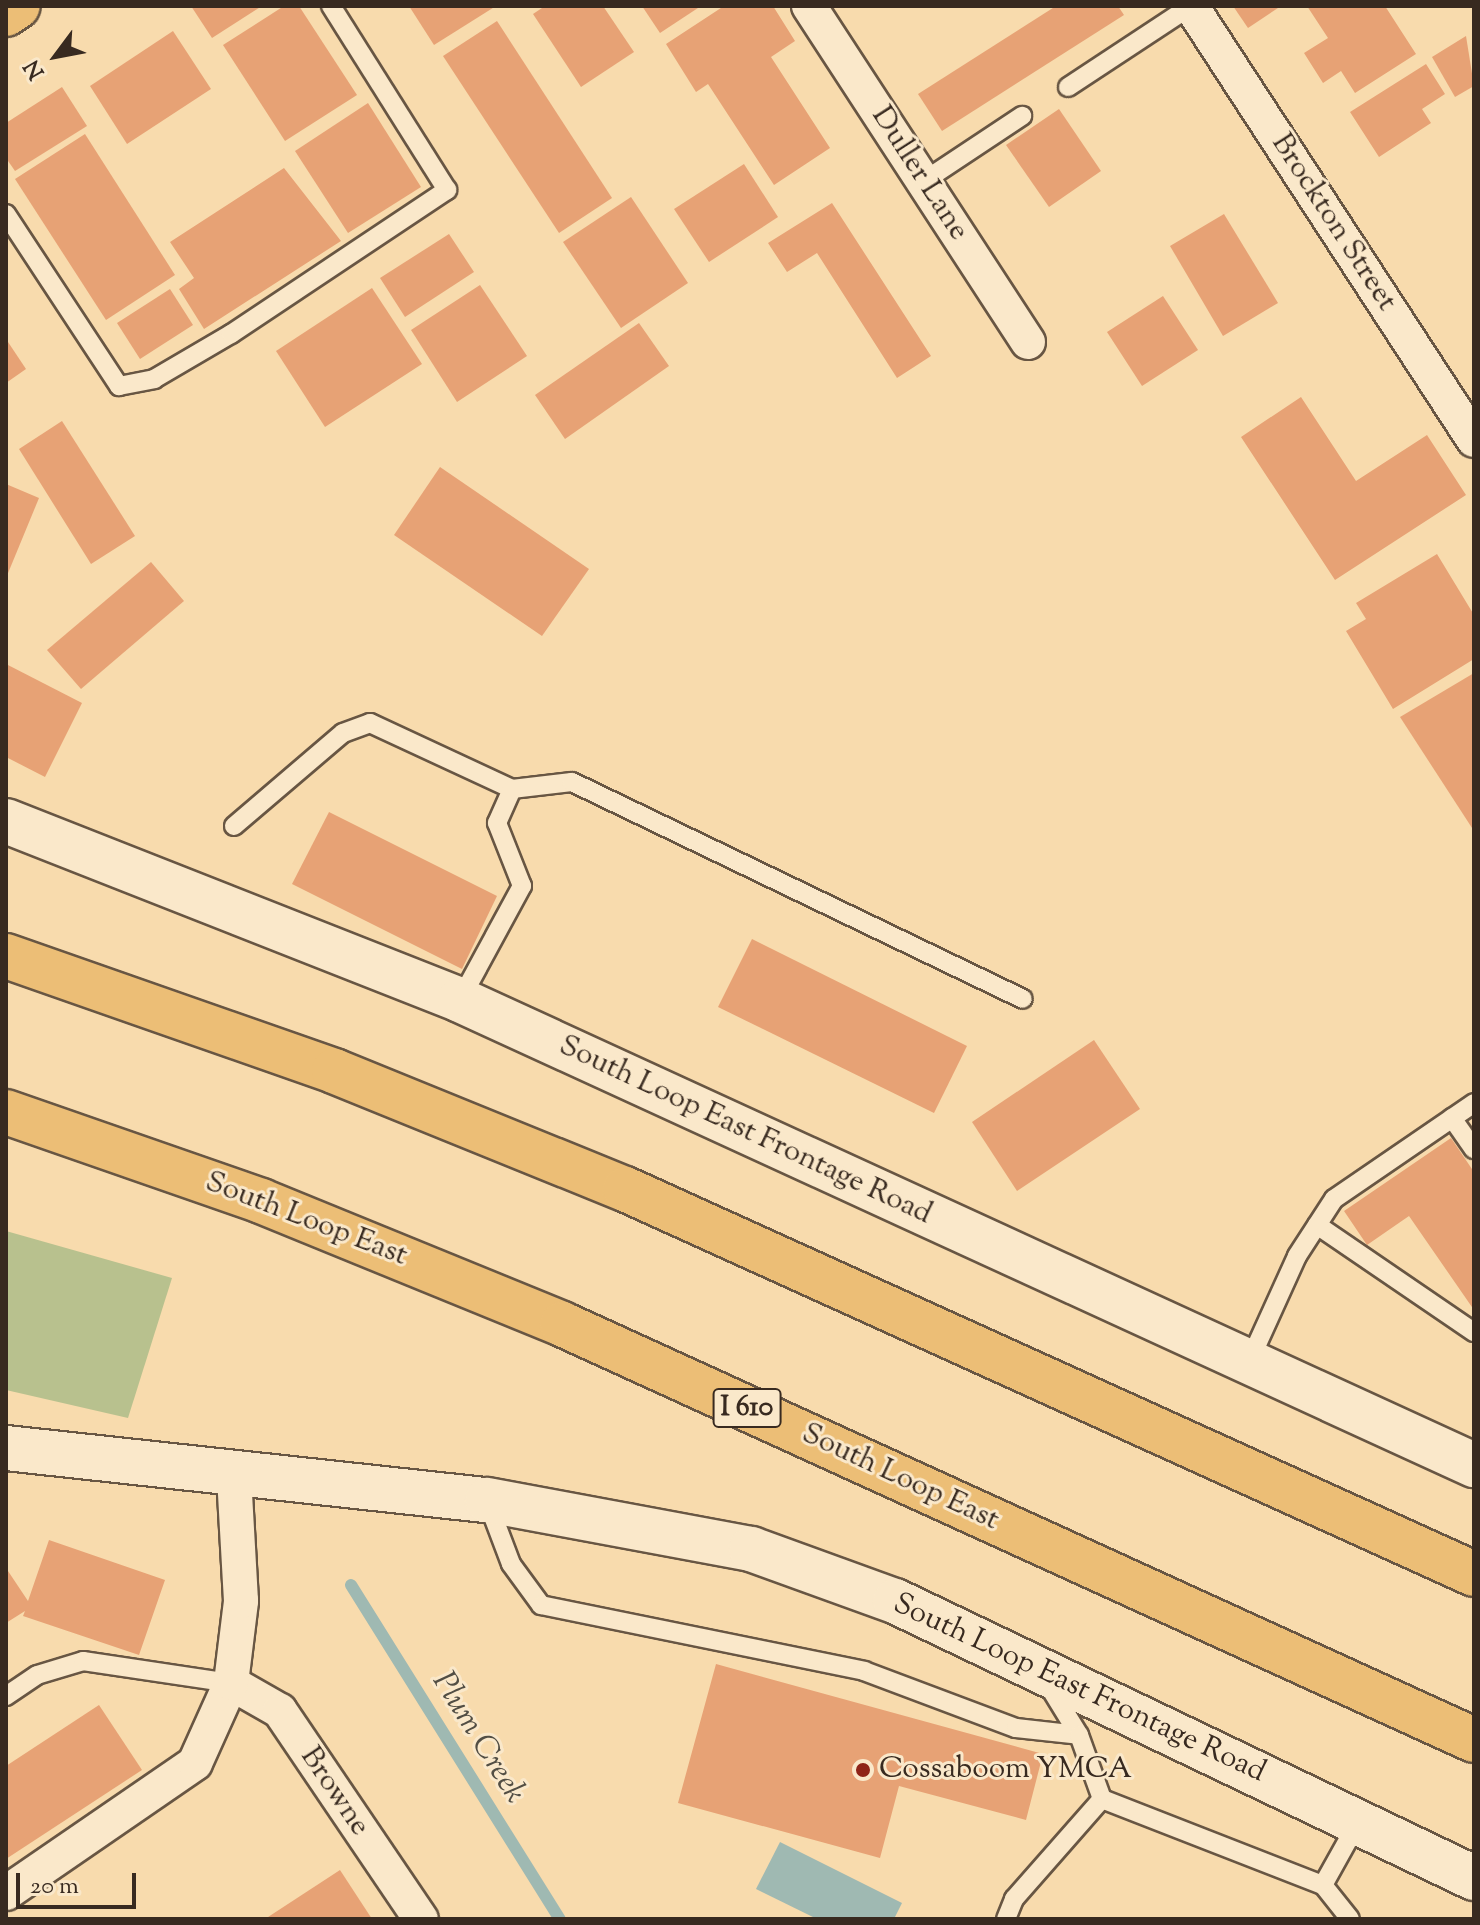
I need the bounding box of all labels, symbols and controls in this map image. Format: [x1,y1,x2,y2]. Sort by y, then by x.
north arrow [16,16,96,96]
text: N [17,53,54,85]
street label: Duller Lane [862,100,976,248]
street label: Brockton Street [1262,128,1404,318]
street label: South Loop East Frontage Road [553,1029,937,1233]
street label: South Loop East [200,1165,412,1275]
road number: I 610 [711,1384,783,1432]
street label: South Loop East [796,1417,1004,1539]
street label: South Loop East Frontage Road [887,1587,1271,1791]
water label: Plum Creek [423,1665,533,1811]
street label: Browne [291,1741,377,1843]
place label: Cossaboom YMCA [879,1752,1132,1788]
marker: Cossaboom YMCA [854,1761,872,1779]
scale bar [20,1857,140,1907]
text: 20 m [30,1870,79,1904]

